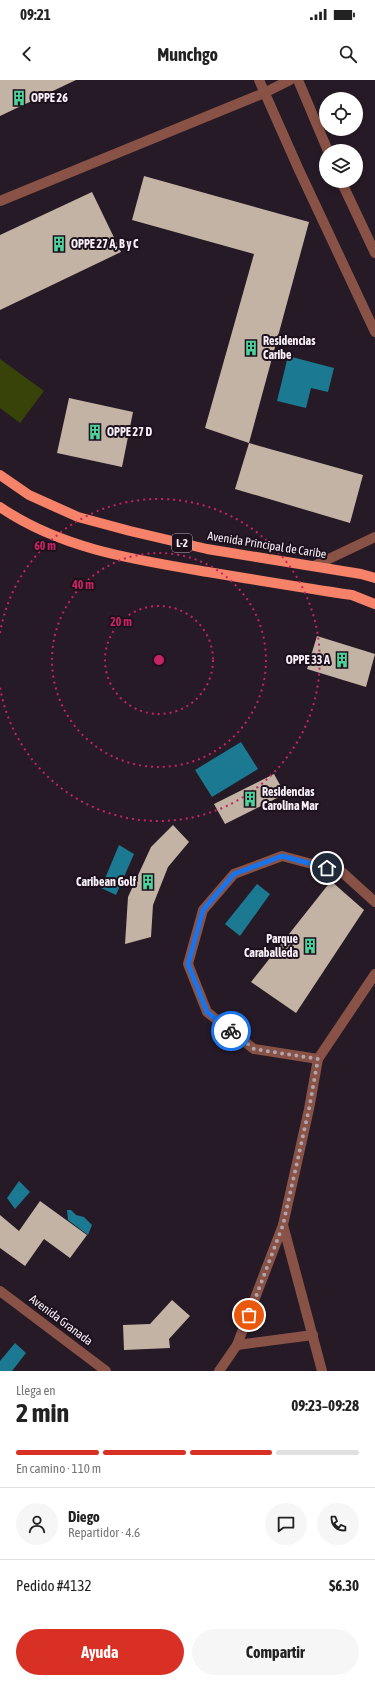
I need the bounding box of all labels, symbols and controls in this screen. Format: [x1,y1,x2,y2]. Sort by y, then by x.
text: 09:21 [20,6,51,23]
icon: back [16,43,38,65]
icon: search [337,43,359,65]
text: Munchgo [157,44,218,65]
building icon: OPPE 26 [10,89,28,107]
place label: OPPE 26 [31,91,68,105]
map controls [319,92,363,188]
button: locate [319,92,363,136]
button: layers [319,144,363,188]
building icon: OPPE 27 A, B y C [50,235,68,253]
place label: OPPE 27 A, B y C [71,237,139,251]
place label: Residencias Caribe [263,334,316,362]
building icon: Residencias Caribe [242,339,260,357]
building icon: OPPE 27 D [86,423,104,441]
place label: OPPE 27 D [107,425,152,439]
street label: Avenida Principal de Caribe [207,529,327,561]
road number: L-2 [172,534,192,552]
text: 60 m [34,539,56,553]
text: 40 m [71,578,94,592]
text: 20 m [110,615,132,629]
building icon: OPPE 33 A [333,651,351,669]
centre of rings [152,653,166,667]
place label: OPPE 33 A [286,653,330,667]
place label: Residencias Carolina Mar [262,785,319,813]
building icon: Residencias Carolina Mar [241,790,259,808]
pin [310,851,344,885]
icon: home [316,857,338,879]
building icon: Caribean Golf [139,873,157,891]
place label: Caribean Golf [76,875,137,889]
place label: Parque Caraballeda [244,932,299,960]
building icon: Parque Caraballeda [301,937,319,955]
courier [211,1011,251,1051]
icon: bike [220,1020,242,1042]
street label: Avenida Granada [27,1292,95,1348]
pin [232,1298,266,1332]
icon: bag [238,1304,260,1326]
text: Llega en [16,1383,56,1398]
text: 09:23–09:28 [291,1397,359,1414]
text: 2 min [16,1398,69,1428]
text: En camino · 110 m [16,1461,101,1476]
button: person [16,1503,58,1545]
button: chat [265,1503,307,1545]
button: phone [317,1503,359,1545]
text: Diego [68,1508,100,1525]
text: Repartidor · 4.6 [68,1525,140,1540]
text: Pedido #4132 [16,1577,92,1594]
text: $6.30 [329,1577,359,1594]
button: Ayuda [16,1629,184,1675]
button: Compartir [192,1629,359,1675]

